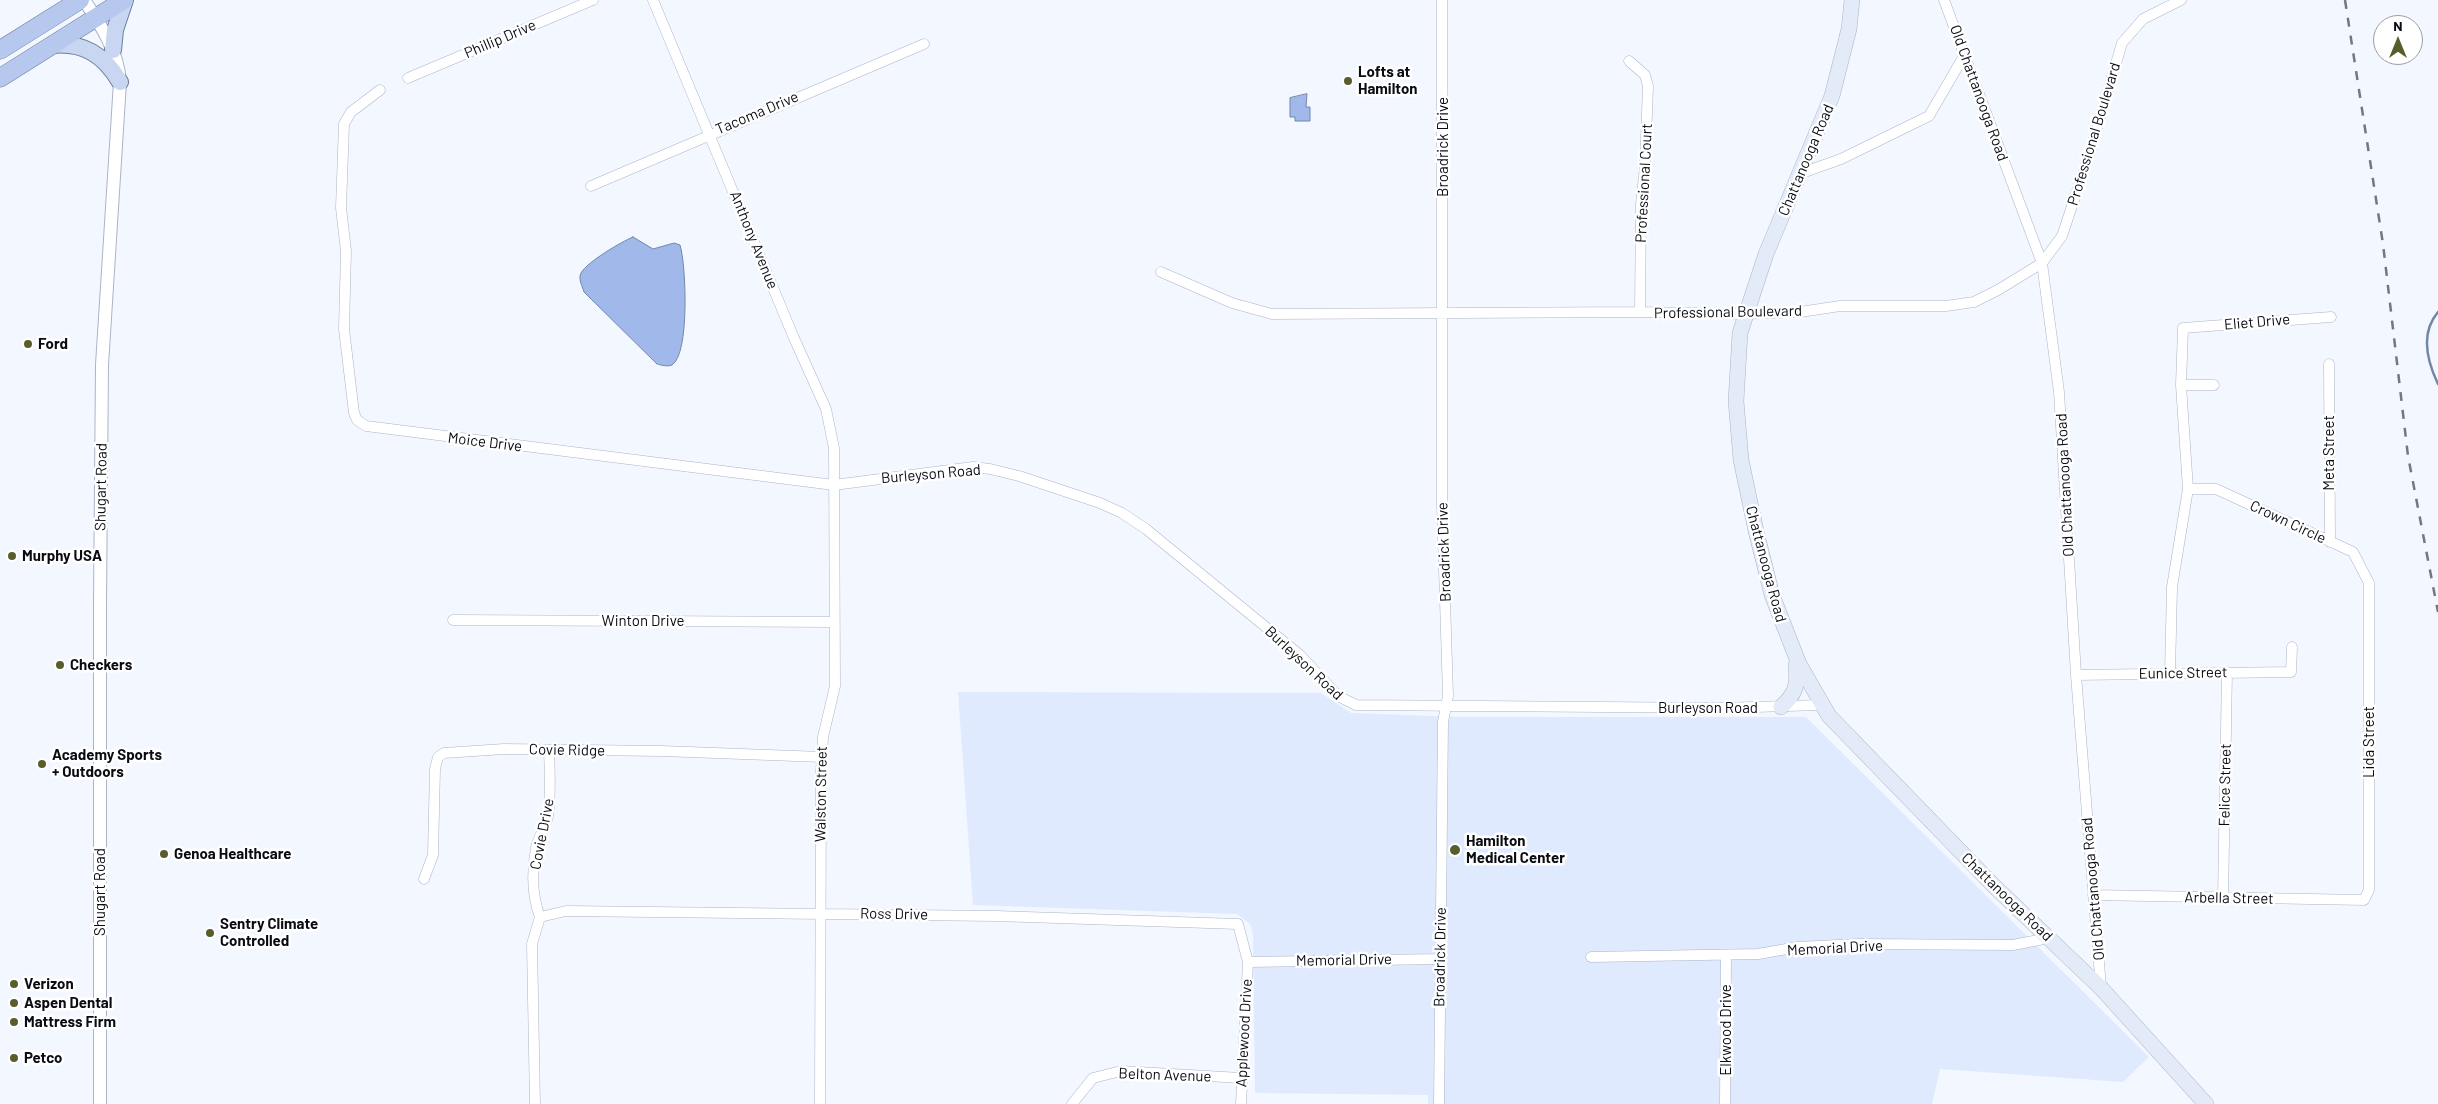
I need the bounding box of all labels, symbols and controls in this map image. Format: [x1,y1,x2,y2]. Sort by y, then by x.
north arrow [2373,15,2423,65]
street label: Phillip Drive [461,16,539,62]
text: N [2393,17,2403,34]
street label: Old Chattanooga Road [1946,22,2012,164]
street label: Professional Boulevard [2064,60,2124,208]
place label: Lofts at Hamilton [1358,63,1418,98]
marker: Lofts at Hamilton [1342,75,1354,87]
street label: Tacoma Drive [713,87,801,139]
street label: Broadrick Drive [1434,97,1452,197]
street label: Chattanooga Road [1774,101,1838,219]
street label: Professional Court [1632,123,1656,243]
street label: Anthony Avenue [726,188,782,292]
street label: Professional Boulevard [1654,302,1802,322]
street label: Eliet Drive [2223,310,2291,334]
place label: Ford [38,335,68,353]
marker: Ford [22,338,34,350]
street label: Old Chattanooga Road [2052,413,2078,557]
street label: Meta Street [2320,415,2338,491]
street label: Moice Drive [447,429,523,455]
street label: Shugart Road [91,443,111,531]
street label: Burleyson Road [880,461,982,487]
street label: Crown Circle [2247,497,2329,547]
street label: Broadrick Drive [1433,502,1455,602]
street label: Chattanooga Road [1742,504,1790,624]
place label: Murphy USA [22,547,102,565]
marker: Murphy USA [6,550,18,562]
street label: Winton Drive [602,612,684,630]
street label: Burleyson Road [1261,622,1347,704]
place label: Checkers [70,656,132,674]
marker: Checkers [54,659,66,671]
street label: Eunice Street [2138,663,2228,683]
street label: Burleyson Road [1658,699,1758,717]
street label: Lida Street [2360,706,2378,778]
street label: Covie Ridge [529,740,605,760]
street label: Felice Street [2215,743,2235,827]
place label: Academy Sports + Outdoors [52,746,162,781]
street label: Walston Street [811,746,831,842]
marker: Academy Sports + Outdoors [36,758,48,770]
street label: Covie Drive [526,797,558,871]
street label: Old Chattanooga Road [2078,817,2108,961]
place label: Hamilton Medical Center [1466,832,1565,867]
marker: Hamilton Medical Center [1448,843,1462,857]
place label: Genoa Healthcare [174,845,291,863]
street label: Shugart Road [91,848,109,936]
marker: Genoa Healthcare [158,848,170,860]
street label: Chattanooga Road [1958,849,2056,945]
street label: Arbella Street [2184,888,2274,908]
street label: Ross Drive [860,904,928,924]
street label: Broadrick Drive [1430,907,1450,1007]
place label: Sentry Climate Controlled [220,915,318,950]
marker: Sentry Climate Controlled [204,927,216,939]
street label: Memorial Drive [1787,936,1883,960]
street label: Memorial Drive [1296,950,1392,970]
place label: Verizon [24,975,74,993]
marker: Verizon [8,978,20,990]
street label: Applewood Drive [1232,978,1256,1088]
street label: Elkwood Drive [1717,984,1735,1076]
place label: Aspen Dental [24,994,112,1012]
marker: Aspen Dental [8,997,20,1009]
place label: Mattress Firm [24,1013,116,1031]
marker: Mattress Firm [8,1016,20,1028]
place label: Petco [24,1049,62,1067]
marker: Petco [8,1052,20,1064]
street label: Belton Avenue [1118,1064,1212,1086]

